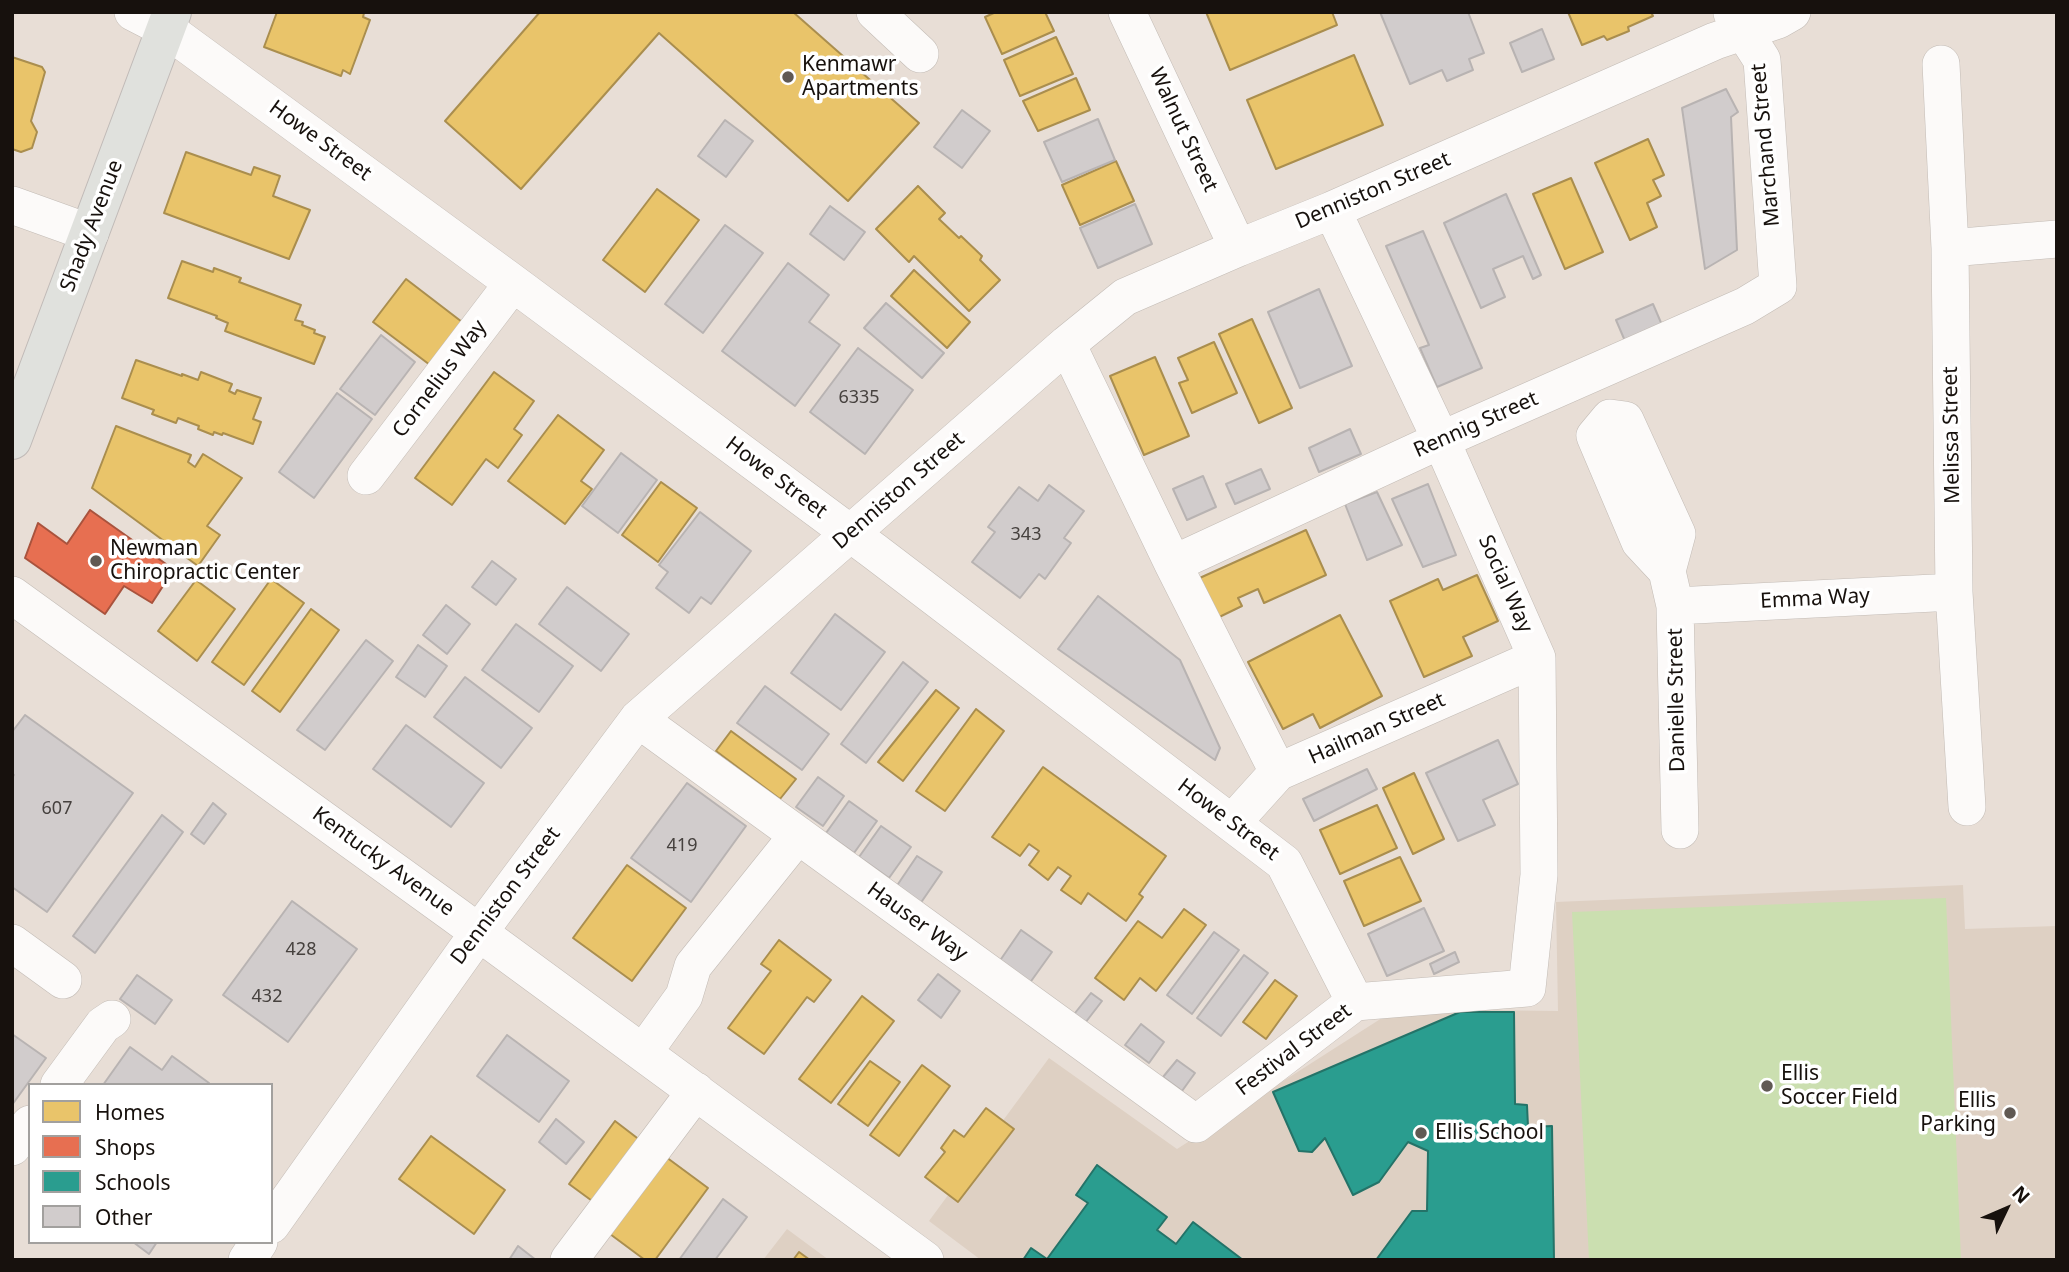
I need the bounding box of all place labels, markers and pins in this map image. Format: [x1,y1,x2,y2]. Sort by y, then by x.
place label: Kenmawr Apartments [802,52,918,102]
marker: Kenmawr Apartments [780,69,796,85]
place label: Newman Chiropractic Center [110,536,300,586]
marker: Newman Chiropractic Center [88,553,104,569]
place label: Ellis Soccer Field [1781,1061,1898,1111]
marker: Ellis Soccer Field [1759,1078,1775,1094]
place label: Ellis Parking [1920,1088,1996,1138]
marker: Ellis Parking [2002,1105,2018,1121]
place label: Ellis School [1435,1120,1544,1146]
marker: Ellis School [1413,1125,1429,1141]

